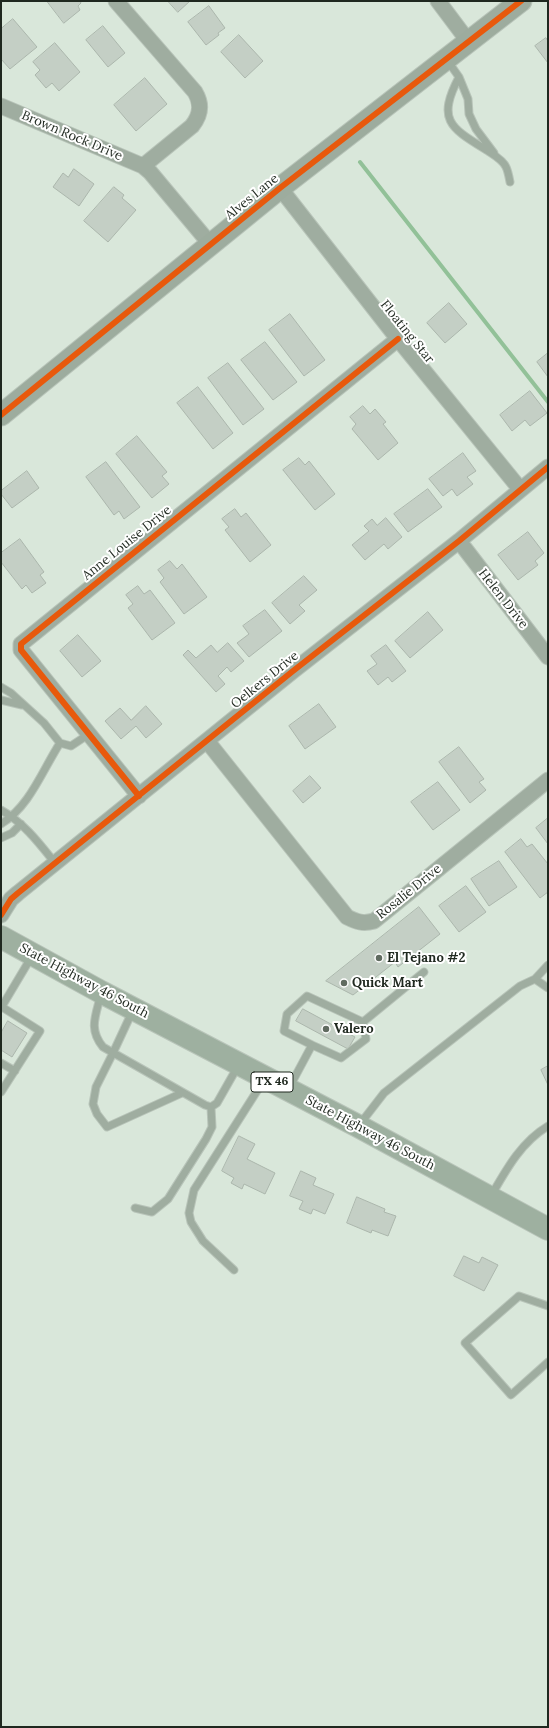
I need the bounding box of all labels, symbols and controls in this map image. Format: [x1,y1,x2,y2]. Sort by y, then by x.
street label: Brown Rock Drive [19,108,125,164]
street label: Alves Lane [222,171,282,223]
street label: Floating Star [377,297,437,367]
street label: Anne Louise Drive [79,502,175,584]
street label: Helen Drive [475,566,531,632]
street label: Oelkers Drive [228,648,302,712]
street label: Rosalie Drive [374,861,444,923]
street label: State Highway 46 South [17,940,151,1022]
place label: El Tejano #2 [387,950,465,966]
marker: El Tejano #2 [374,953,384,963]
place label: Quick Mart [352,975,423,991]
marker: Quick Mart [339,978,349,988]
place label: Valero [334,1021,374,1037]
marker: Valero [321,1024,331,1034]
road number: TX 46 [251,1072,293,1092]
street label: State Highway 46 South [303,1092,437,1174]

